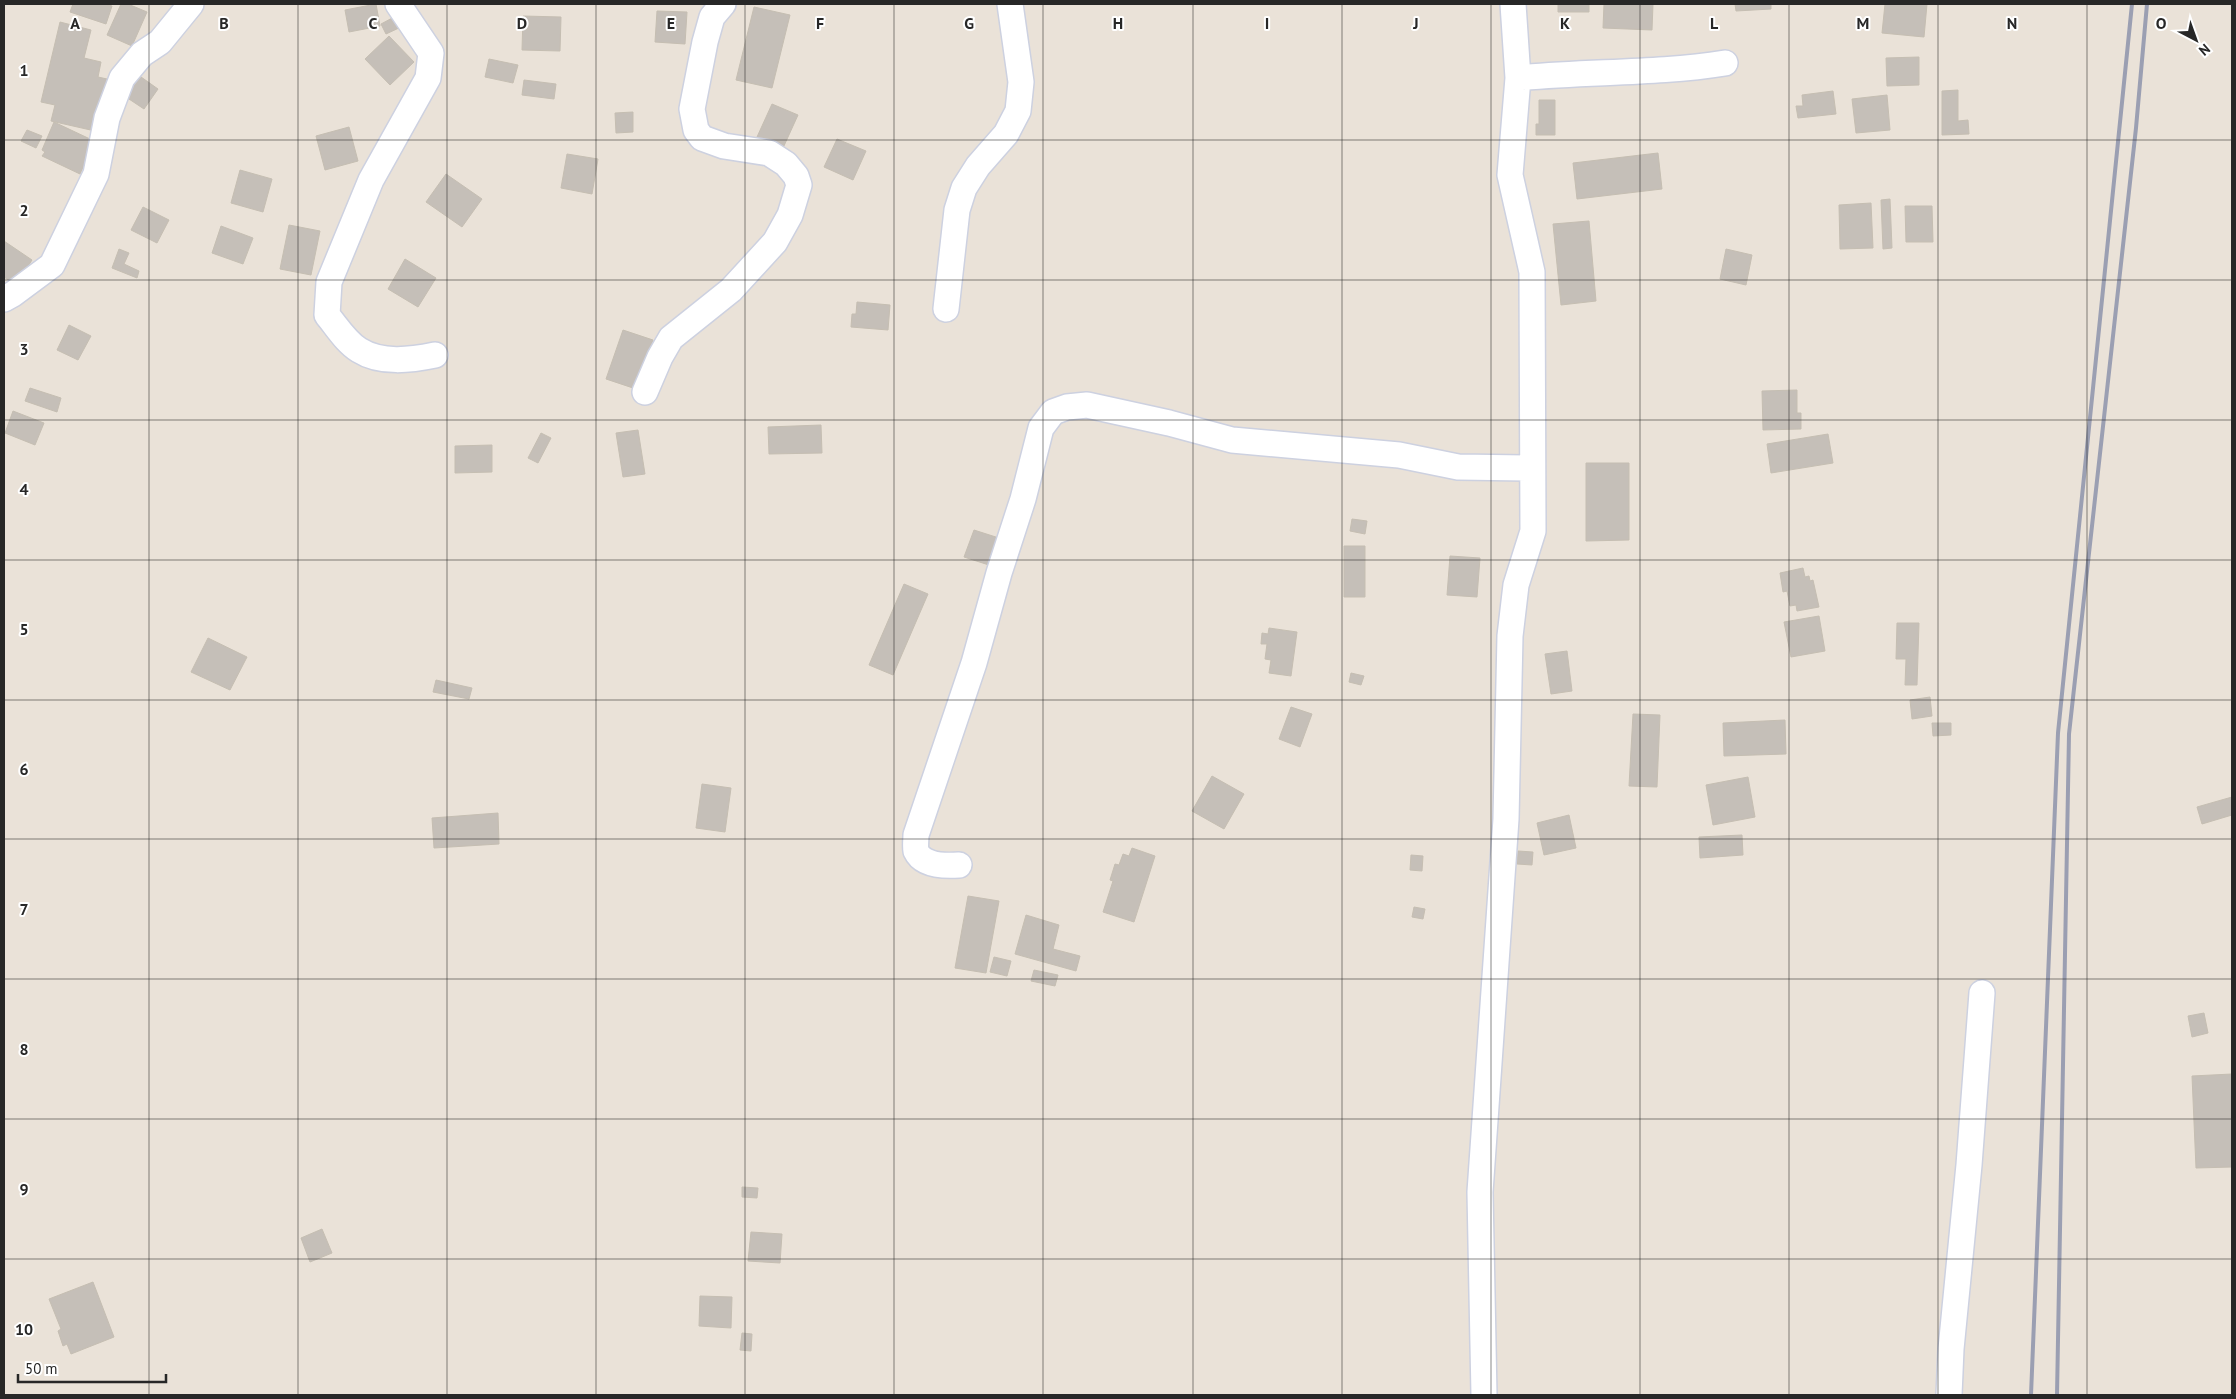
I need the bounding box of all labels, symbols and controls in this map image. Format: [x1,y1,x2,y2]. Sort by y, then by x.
text: A [70,13,80,33]
text: B [219,13,229,33]
text: C [369,13,378,33]
text: D [517,13,527,33]
text: E [667,13,675,33]
text: F [816,13,824,33]
text: G [964,13,974,33]
text: H [1113,13,1123,33]
text: I [1265,13,1269,33]
text: J [1412,13,1419,33]
text: K [1560,13,1570,33]
text: L [1710,13,1719,33]
text: M [1857,13,1869,33]
text: N [2007,13,2017,33]
text: O [2156,13,2167,33]
north arrow [2171,15,2221,65]
text: N [2195,40,2214,60]
text: 1 [19,60,29,80]
text: 2 [19,200,29,220]
text: 3 [19,339,29,359]
text: 4 [19,479,29,499]
text: 5 [19,619,29,639]
text: 6 [19,759,29,779]
text: 7 [19,899,29,919]
text: 8 [19,1039,29,1059]
text: 9 [19,1179,29,1199]
text: 10 [15,1319,33,1339]
scale bar [18,1352,165,1384]
text: 50 m [25,1359,58,1378]

